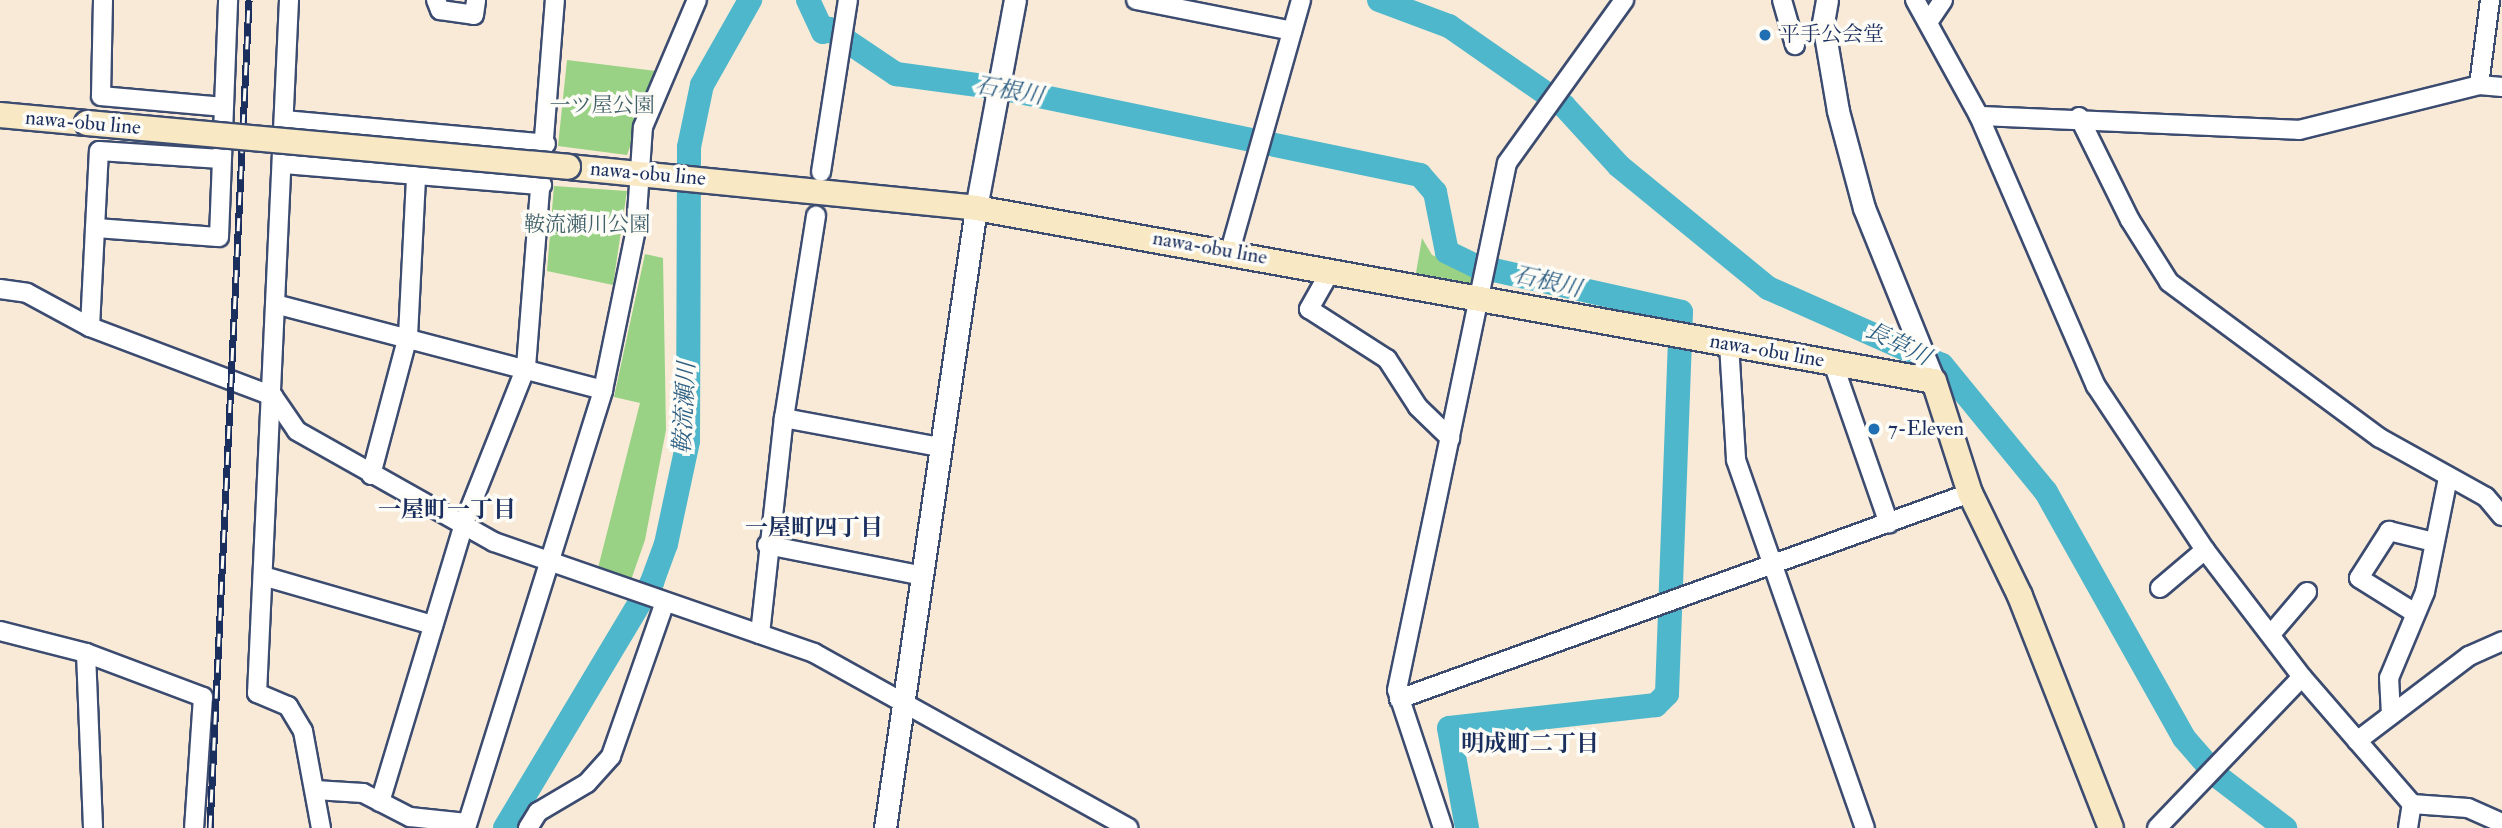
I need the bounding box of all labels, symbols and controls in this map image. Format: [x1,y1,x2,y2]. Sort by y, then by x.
place label: 平手公会堂 [1779,22,1884,48]
marker: 平手公会堂 [1757,27,1773,43]
water label: 石根川 [973,71,1045,111]
park label: 一ツ屋公園 [550,93,654,119]
street label: nawa-obu line [24,105,142,141]
street label: nawa-obu line [589,156,707,192]
park label: 鞍流瀬川公園 [524,212,650,238]
street label: nawa-obu line [1151,226,1269,270]
water label: 石根川 [1510,261,1584,303]
water label: 長草川 [1861,316,1935,372]
street label: nawa-obu line [1708,329,1826,373]
water label: 鞍流瀬川 [669,361,701,455]
place label: 7-Eleven [1888,416,1964,442]
marker: 7-Eleven [1866,421,1882,437]
district label: 一屋町一丁目 [378,496,516,524]
district label: 一屋町四丁目 [745,514,883,542]
district label: 明成町二丁目 [1461,730,1599,758]

